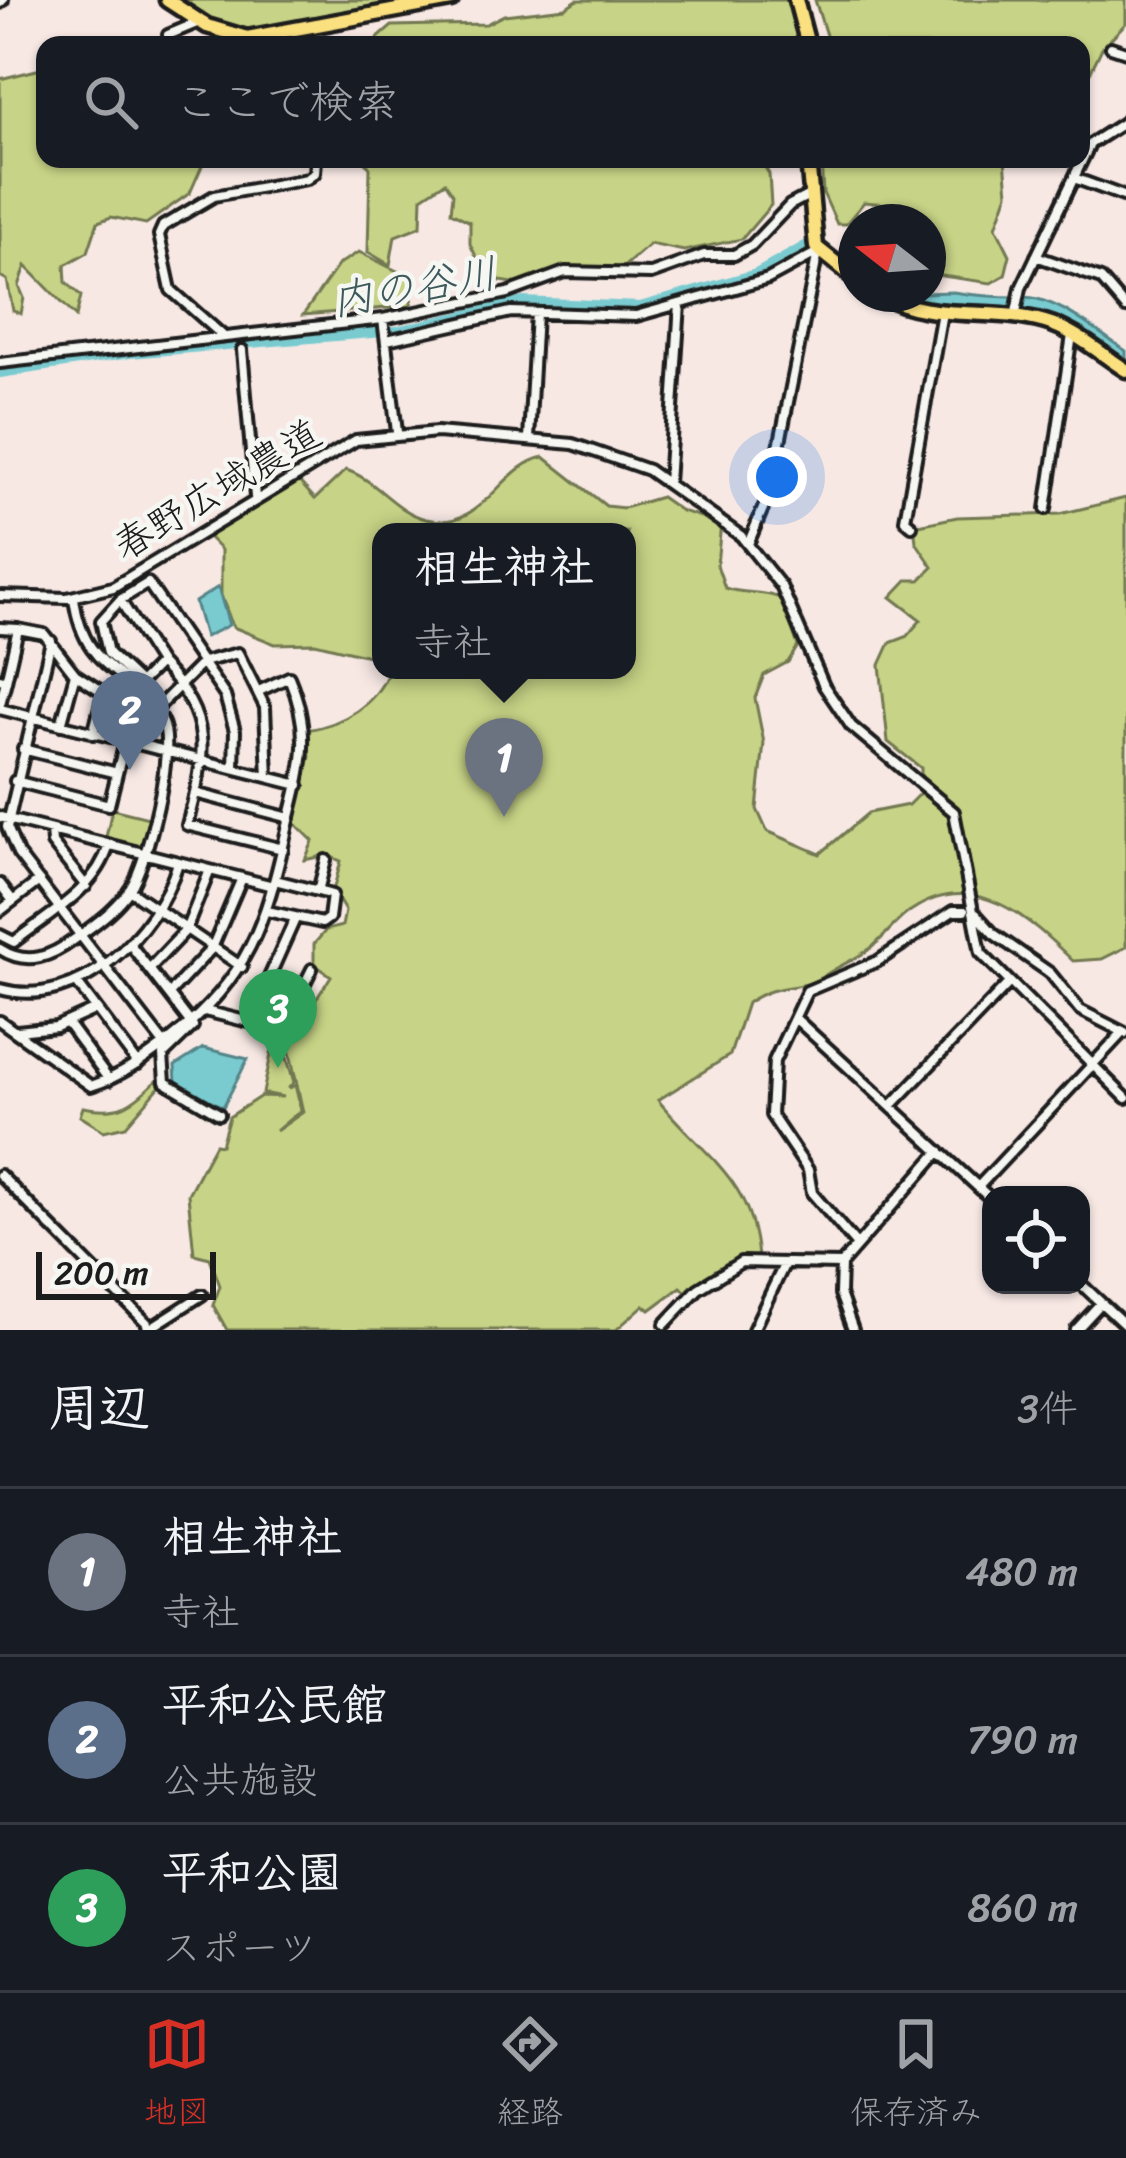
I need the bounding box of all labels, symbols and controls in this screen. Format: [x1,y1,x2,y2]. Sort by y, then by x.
search box [36,36,1090,168]
text: ここで検索 [174,62,399,142]
icon: search [78,69,144,135]
north arrow [838,204,946,312]
water label: 内の谷川 [325,236,503,338]
street label: 春野広域農道 [99,399,335,579]
your location [747,447,807,507]
popup [372,523,636,679]
text: 相生神社 [414,527,594,607]
text: 寺社 [414,607,492,676]
pin: 2 [91,671,169,770]
pin: 1 [465,718,543,817]
pin: 3 [239,969,317,1068]
map controls [982,1186,1090,1294]
button: locate [982,1186,1090,1294]
text: 200 m [54,1244,149,1302]
scale bar [36,1246,216,1299]
text: 周辺 [48,1363,150,1453]
text: 3件 [1018,1374,1078,1443]
text: 相生神社 [162,1497,342,1577]
text: 1 [79,1537,95,1606]
text: 480 m [965,1537,1078,1606]
text: 寺社 [162,1577,240,1646]
text: 平和公民館 [162,1665,387,1745]
text: 2 [76,1705,98,1774]
text: 790 m [967,1705,1078,1774]
text: 公共施設 [162,1745,318,1814]
text: 平和公園 [162,1833,342,1913]
text: 3 [76,1873,98,1942]
text: 860 m [968,1873,1078,1942]
text: スポーツ [162,1913,317,1982]
tab: 地図 [144,2011,210,2141]
tab: 経路 [497,2011,563,2141]
tab: 保存済み [850,2011,982,2141]

